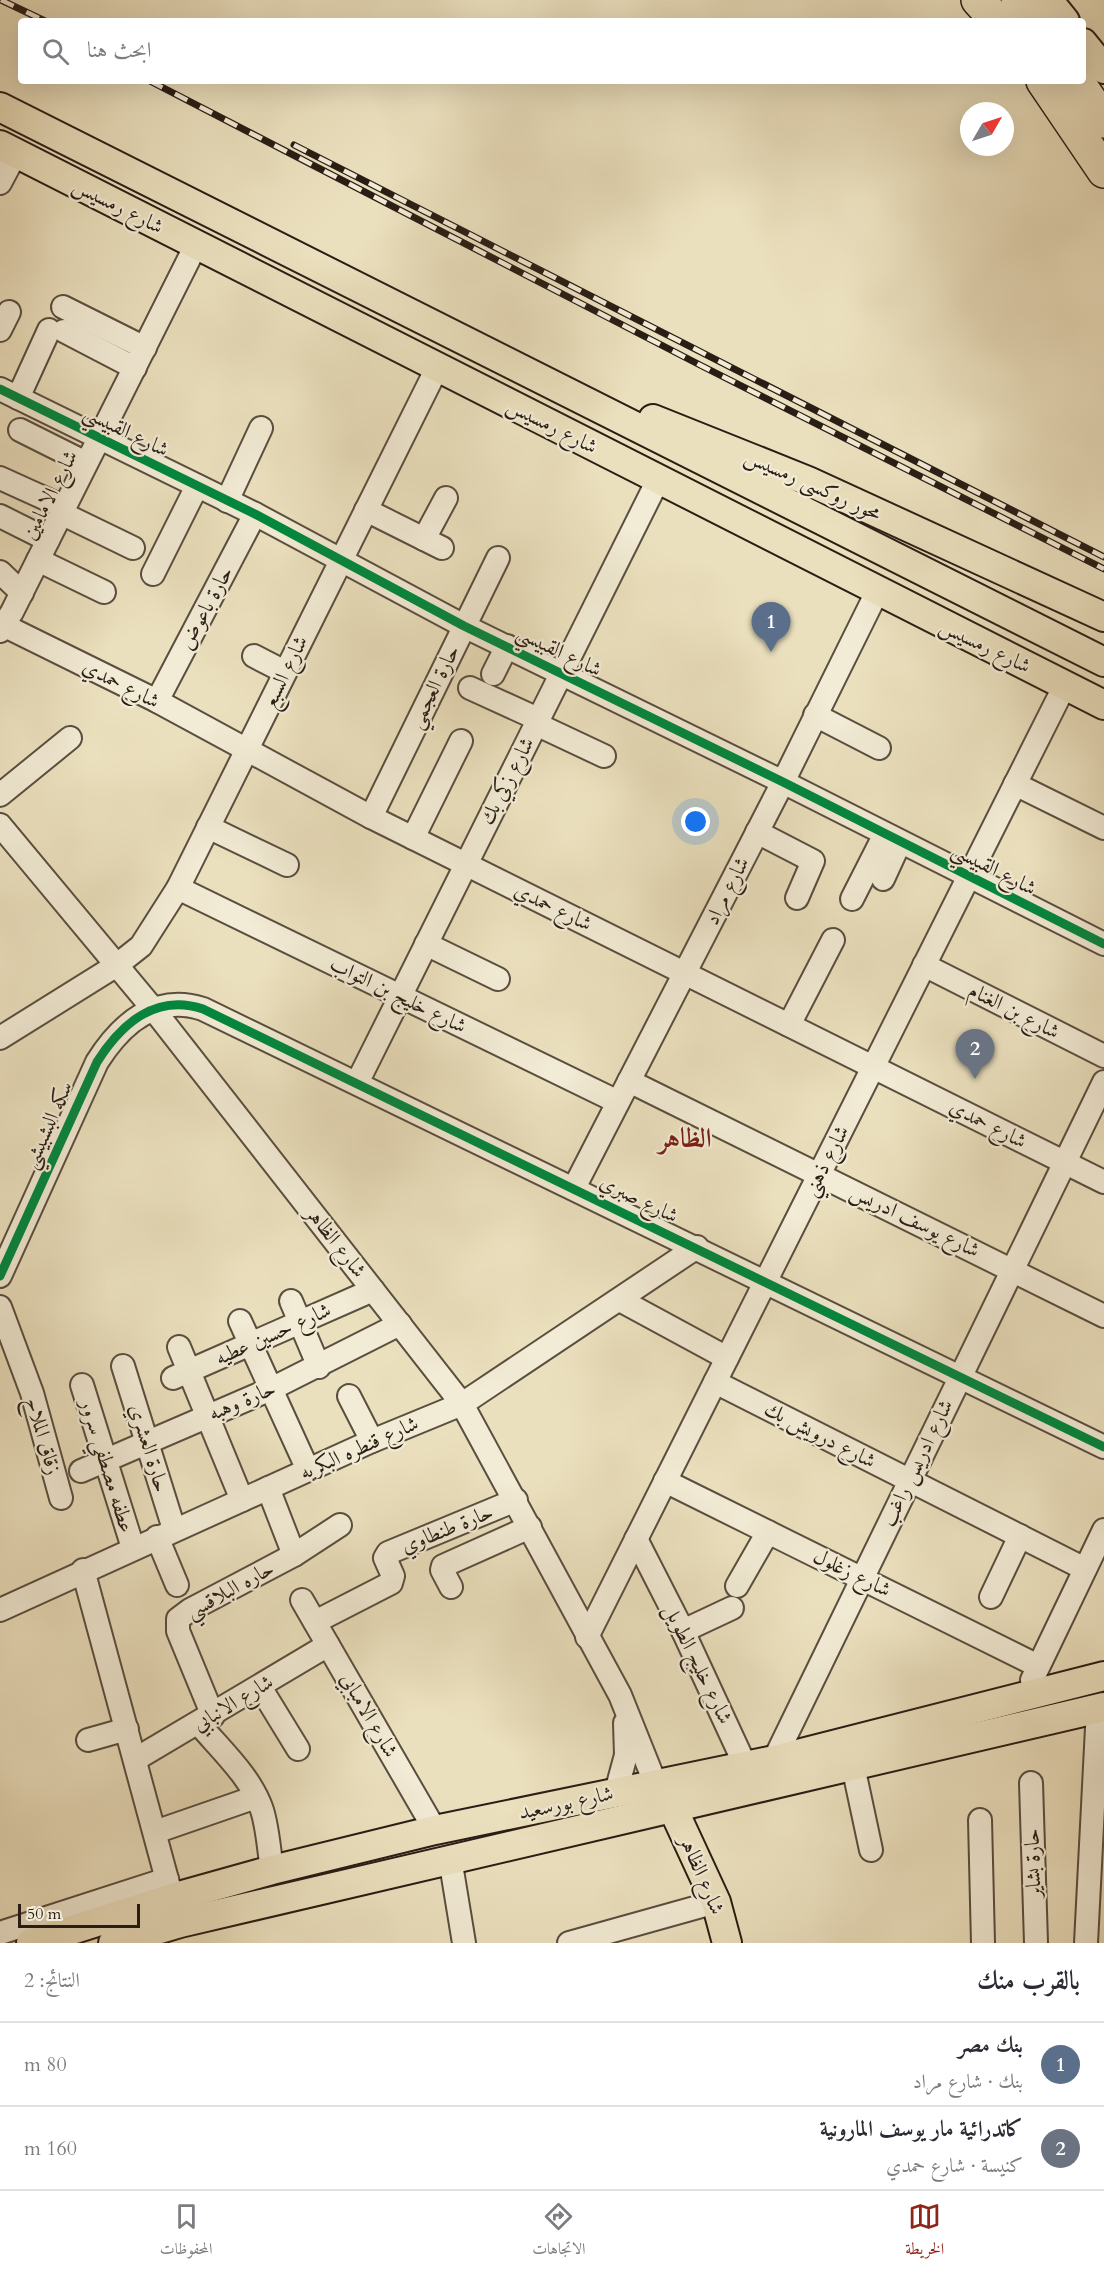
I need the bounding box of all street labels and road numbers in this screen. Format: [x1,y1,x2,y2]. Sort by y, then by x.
street label: شارع رمسيس [66,171,168,244]
street label: شارع رمسيس [500,391,602,464]
street label: شارع القبيسي [76,398,174,469]
street label: محور روكسى رمسيس [740,442,886,528]
street label: شارع الامامين [15,445,88,546]
street label: حارة باعوض [172,561,240,655]
street label: شارع رمسيس [933,611,1036,683]
street label: شارع القبيسي [509,618,607,689]
street label: شارع السبع [255,631,319,715]
street label: حارة العجمي [401,640,471,736]
street label: شارع حمدي [76,652,165,719]
street label: شارع زكي بك [473,732,544,831]
street label: شارع القبيسي [944,835,1041,907]
street label: شارع مراد [697,852,759,932]
street label: شارع حمدي [508,876,597,941]
street label: شارع خليج بن التواب [323,949,471,1044]
street label: شارع بن الغنام [962,976,1065,1049]
street label: سكه البشبيشي [16,1077,85,1176]
street label: شارع حمدي [943,1092,1032,1159]
street label: شارع ذهني [796,1120,861,1204]
street label: شارع صبري [593,1167,683,1233]
street label: شارع يوسف ادريس [844,1177,985,1268]
street label: شارع الظاهر [295,1199,373,1286]
street label: شارع حسين عطيه [210,1296,337,1375]
street label: حارة وهبه [204,1374,280,1428]
street label: زقاق الملاح [14,1394,68,1479]
street label: عطفه مصطفي سرور [68,1394,141,1538]
street label: شارع درويش بك [758,1394,881,1478]
street label: شارع ادريس راغب [874,1395,963,1533]
street label: حارة العشري [121,1400,176,1496]
street label: شارع قنطره البكريه [295,1409,424,1490]
street label: حارة طنطاوي [397,1497,498,1562]
street label: شارع زغلول [807,1542,896,1607]
street label: حاره البلاقسي [181,1554,282,1630]
street label: شارع خليج الطويل [653,1599,740,1731]
street label: شارع الانبابي [187,1667,280,1741]
street label: شارع الامبابي [330,1667,405,1764]
street label: شارع بورسعيد [516,1779,617,1830]
street label: حارة بشاير [1017,1828,1049,1900]
street label: شارع الظاهر [669,1829,732,1920]

